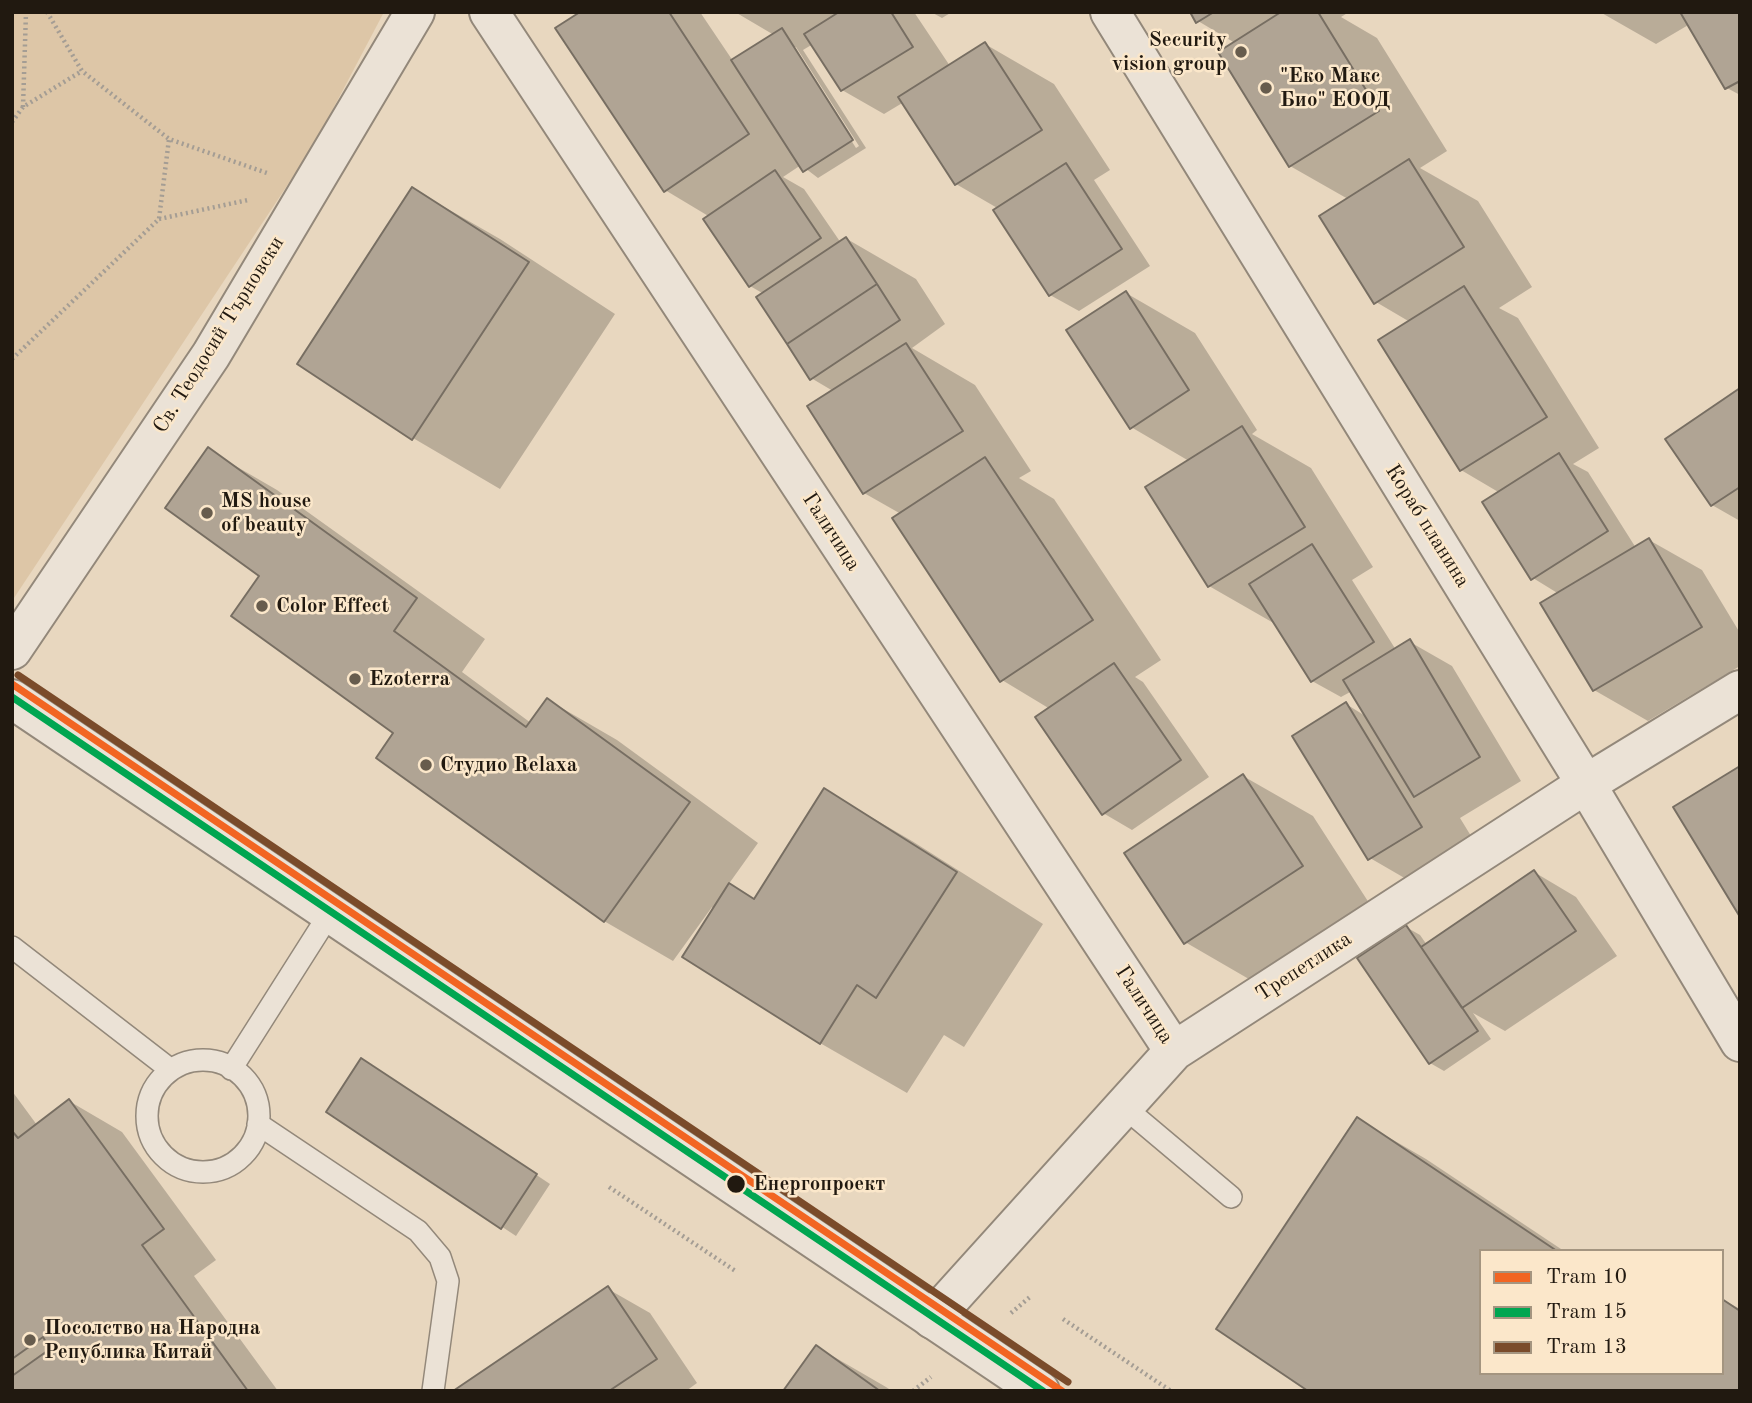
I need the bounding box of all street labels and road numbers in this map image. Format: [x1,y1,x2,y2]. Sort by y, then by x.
street label: Св. Теодосий Търновски [148,232,290,438]
street label: Кораб планина [1379,460,1475,592]
street label: Галичица [796,488,866,576]
street label: Трепетлика [1251,927,1357,1007]
street label: Галичица [1109,961,1179,1049]

